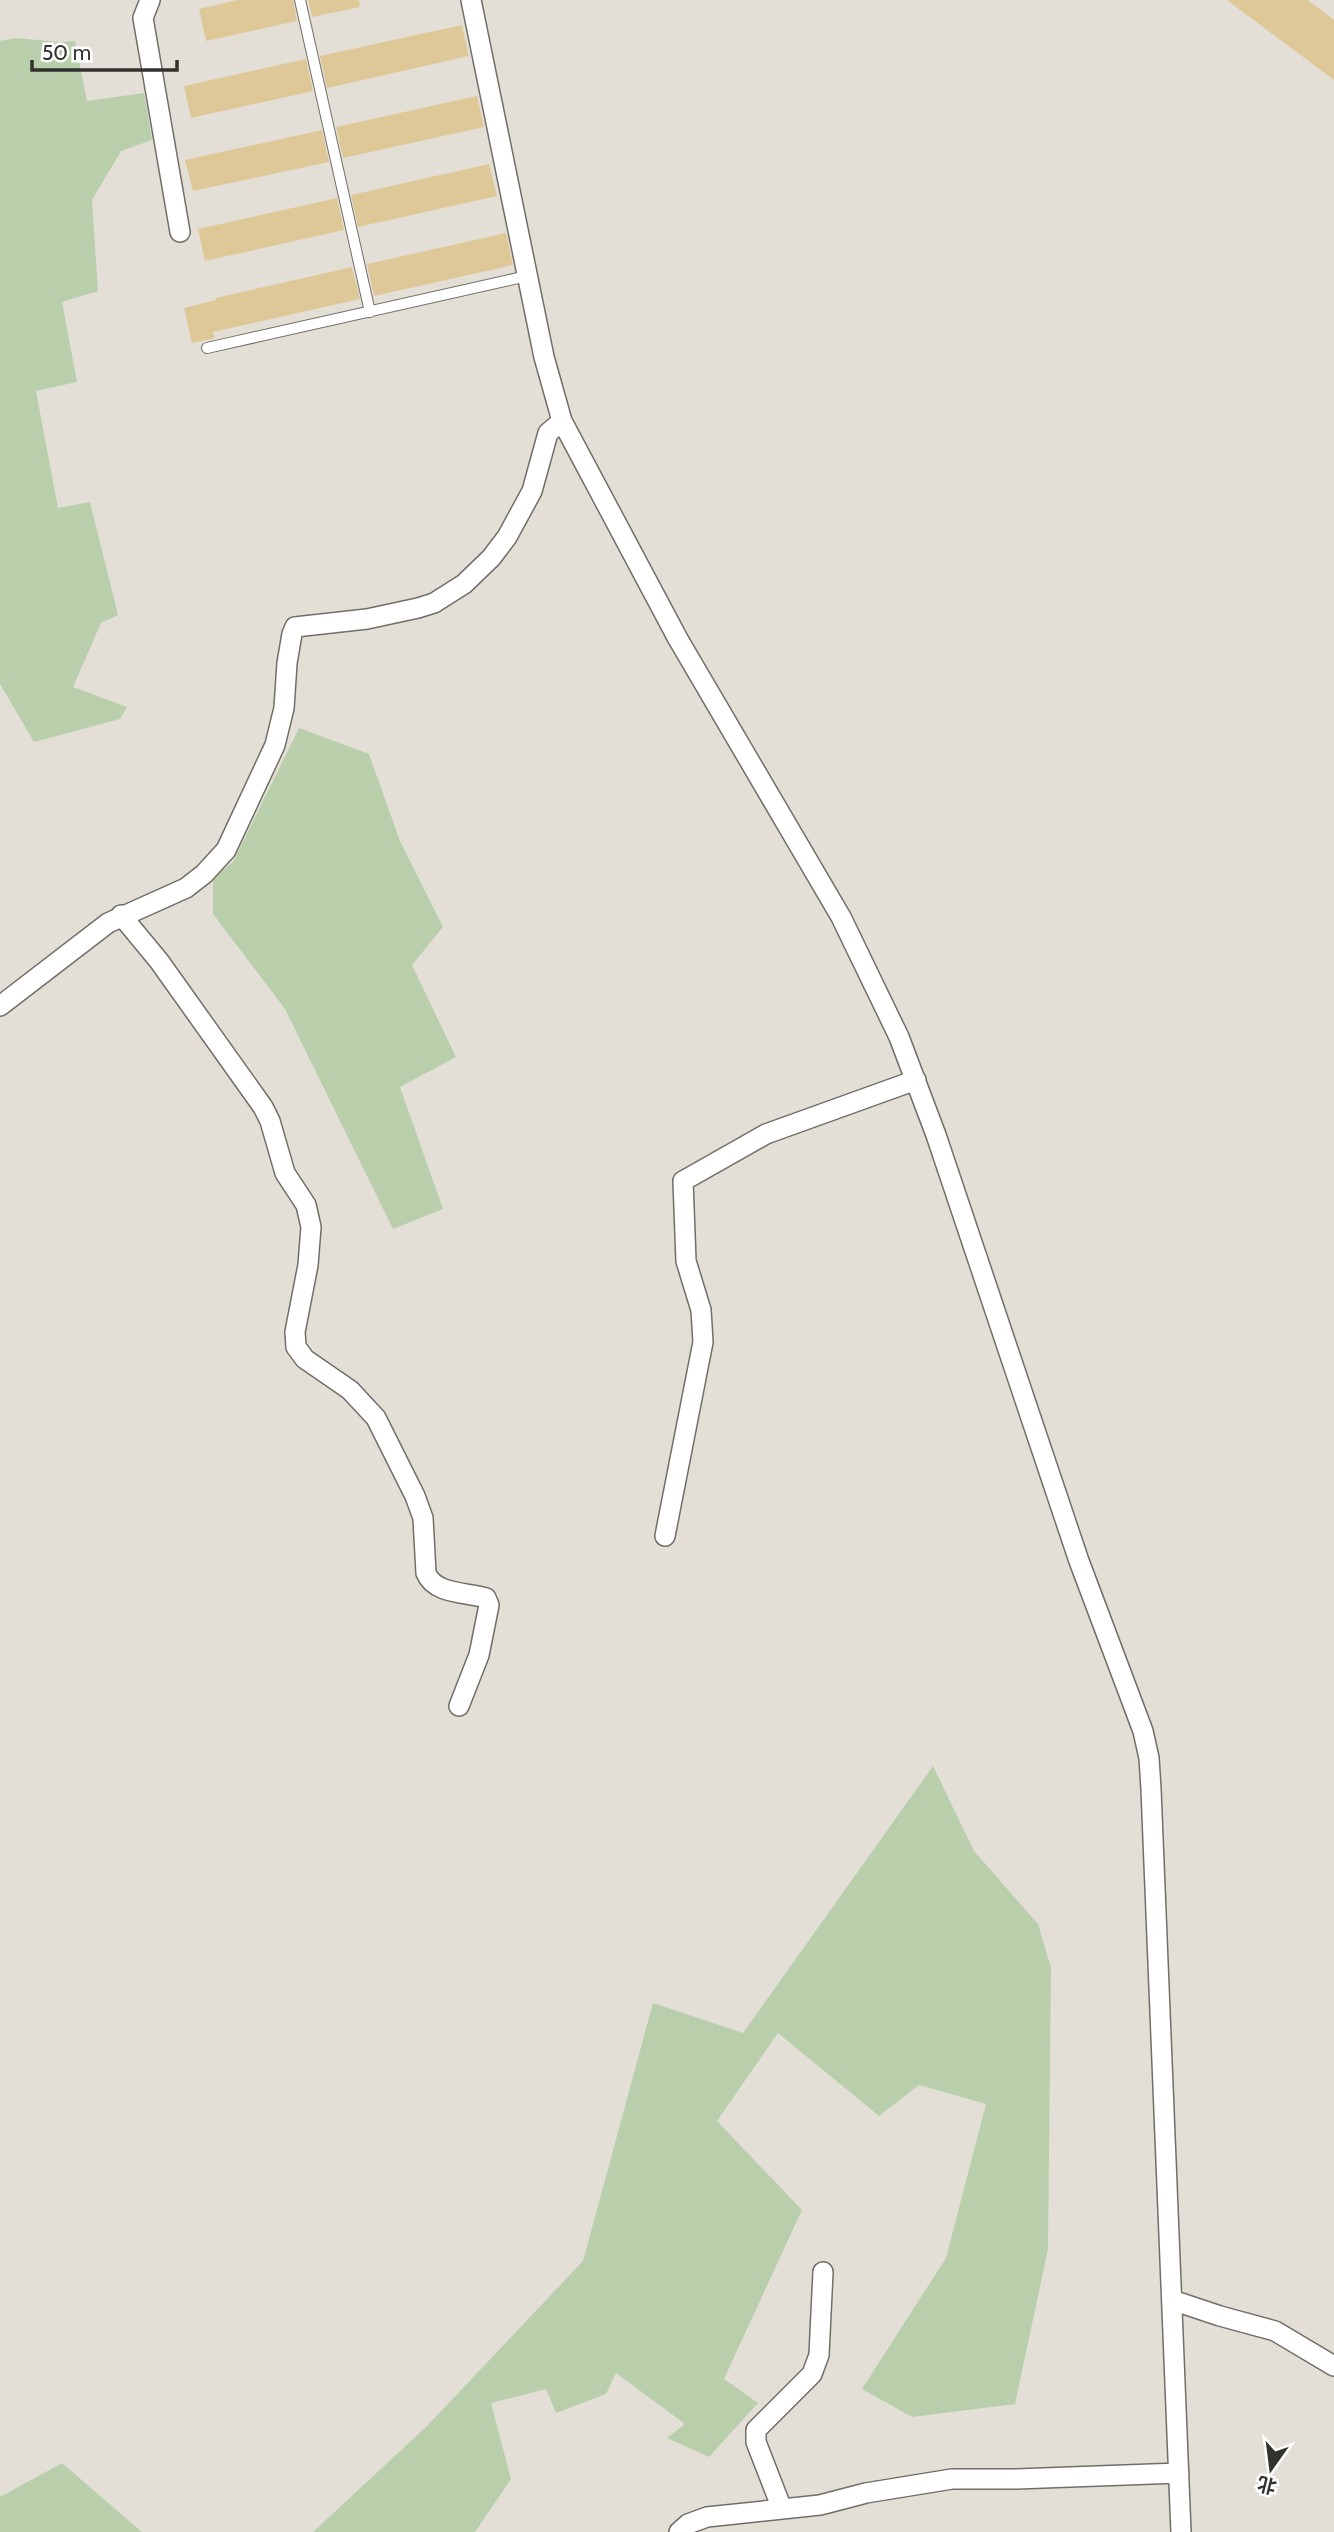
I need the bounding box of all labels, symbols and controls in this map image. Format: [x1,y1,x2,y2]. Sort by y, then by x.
scale bar [32,28,177,72]
text: 50 m [42,40,91,65]
north arrow [1236,2434,1306,2504]
text: 北 [1255,2472,1279,2498]

